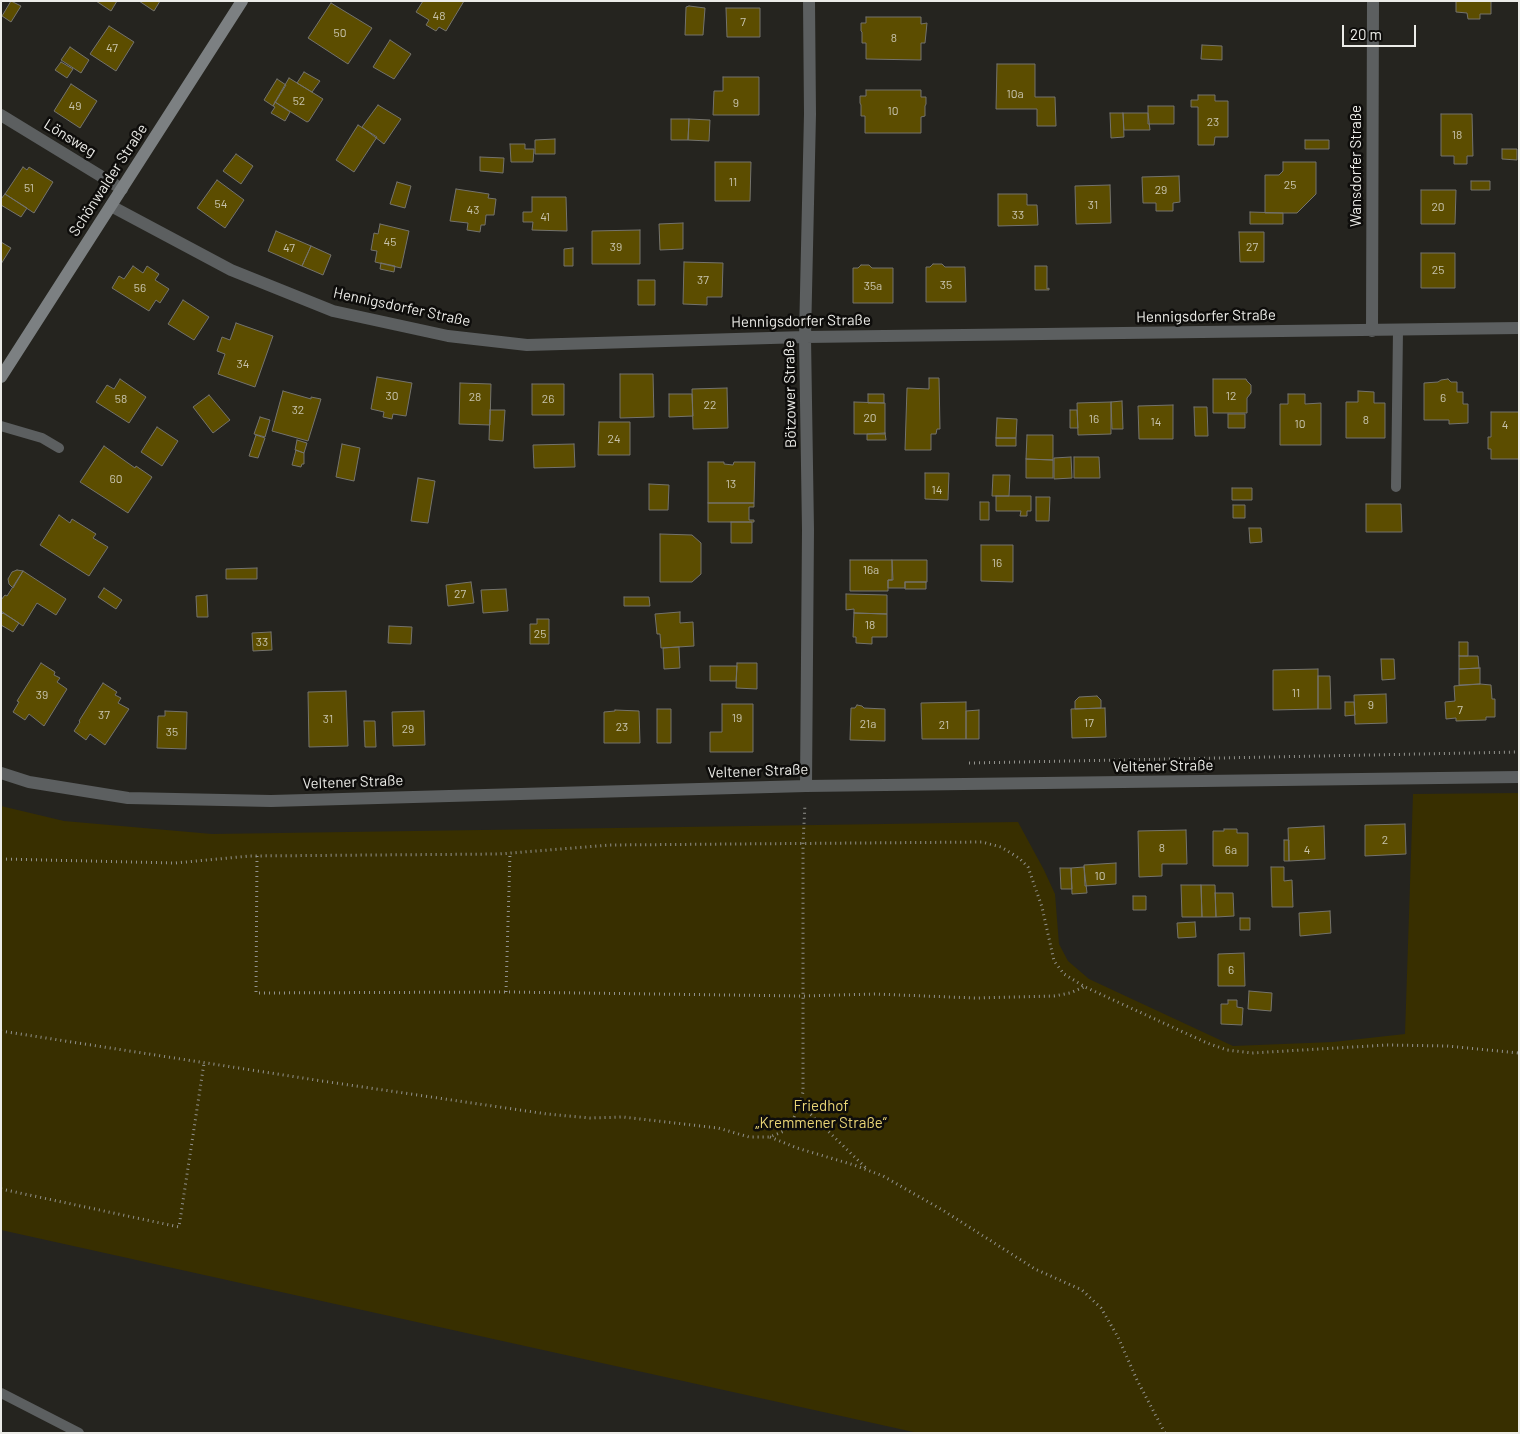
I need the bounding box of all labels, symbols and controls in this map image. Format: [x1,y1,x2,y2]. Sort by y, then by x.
house number: 48 [433,9,445,23]
house number: 7 [740,15,746,29]
scale bar [1345,15,1419,47]
text: 20 m [1350,25,1382,43]
house number: 50 [334,26,346,40]
house number: 8 [891,31,897,45]
house number: 47 [106,41,118,55]
house number: 10a [1006,87,1024,101]
house number: 52 [293,94,305,108]
house number: 9 [733,96,739,110]
house number: 49 [69,99,81,113]
house number: 10 [888,104,898,118]
street label: Wansdorfer Straße [1347,105,1365,227]
street label: Lönsweg [41,115,99,161]
house number: 23 [1207,115,1219,129]
street label: Schönwalder Straße [65,120,151,240]
house number: 18 [1452,128,1462,142]
house number: 11 [729,175,737,189]
house number: 25 [1284,178,1296,192]
house number: 51 [24,181,34,195]
house number: 29 [1155,183,1167,197]
house number: 54 [215,197,227,211]
house number: 31 [1088,198,1098,212]
house number: 20 [1431,200,1445,214]
house number: 43 [467,203,479,217]
house number: 33 [1012,208,1024,222]
house number: 41 [540,210,550,224]
house number: 45 [384,235,396,249]
house number: 39 [610,240,622,254]
house number: 27 [1246,240,1258,254]
house number: 47 [283,241,295,255]
house number: 25 [1432,263,1444,277]
house number: 37 [697,273,709,287]
house number: 35 [940,278,952,292]
house number: 35a [864,279,882,293]
house number: 56 [134,281,146,295]
street label: Hennigsdorfer Straße [332,284,472,330]
street label: Hennigsdorfer Straße [1136,306,1276,326]
street label: Hennigsdorfer Straße [731,311,871,331]
street label: Bötzower Straße [780,340,800,448]
house number: 34 [237,357,249,371]
house number: 30 [386,389,398,403]
house number: 12 [1226,389,1236,403]
house number: 28 [469,390,481,404]
house number: 6 [1440,391,1446,405]
house number: 58 [115,392,127,406]
house number: 26 [542,392,554,406]
house number: 22 [704,398,716,412]
house number: 32 [292,403,304,417]
house number: 20 [863,411,877,425]
house number: 16 [1089,412,1099,426]
house number: 8 [1363,413,1369,427]
house number: 14 [1151,415,1161,429]
house number: 10 [1295,417,1305,431]
house number: 4 [1502,418,1508,432]
house number: 24 [607,432,621,446]
house number: 60 [110,472,122,486]
house number: 13 [726,477,736,491]
house number: 14 [932,483,942,497]
house number: 16 [992,556,1002,570]
house number: 16a [863,563,879,577]
house number: 27 [454,587,466,601]
house number: 18 [865,618,875,632]
house number: 25 [534,627,546,641]
house number: 33 [256,635,268,649]
house number: 11 [1292,686,1300,700]
house number: 39 [36,688,48,702]
house number: 9 [1368,698,1374,712]
house number: 7 [1457,703,1463,717]
house number: 37 [98,708,110,722]
house number: 19 [732,711,742,725]
house number: 31 [323,712,333,726]
house number: 17 [1084,716,1094,730]
house number: 21a [860,717,876,731]
house number: 21 [939,718,949,732]
house number: 23 [616,720,628,734]
house number: 29 [402,722,414,736]
house number: 35 [166,725,178,739]
street label: Veltener Straße [1112,756,1214,776]
street label: Veltener Straße [707,760,809,782]
street label: Veltener Straße [302,771,404,793]
house number: 2 [1382,833,1388,847]
house number: 8 [1159,841,1165,855]
house number: 6a [1225,843,1237,857]
house number: 4 [1304,843,1310,857]
house number: 10 [1095,869,1105,883]
house number: 6 [1228,963,1234,977]
park label: Friedhof „Kremmener Straße“ [755,1097,887,1132]

